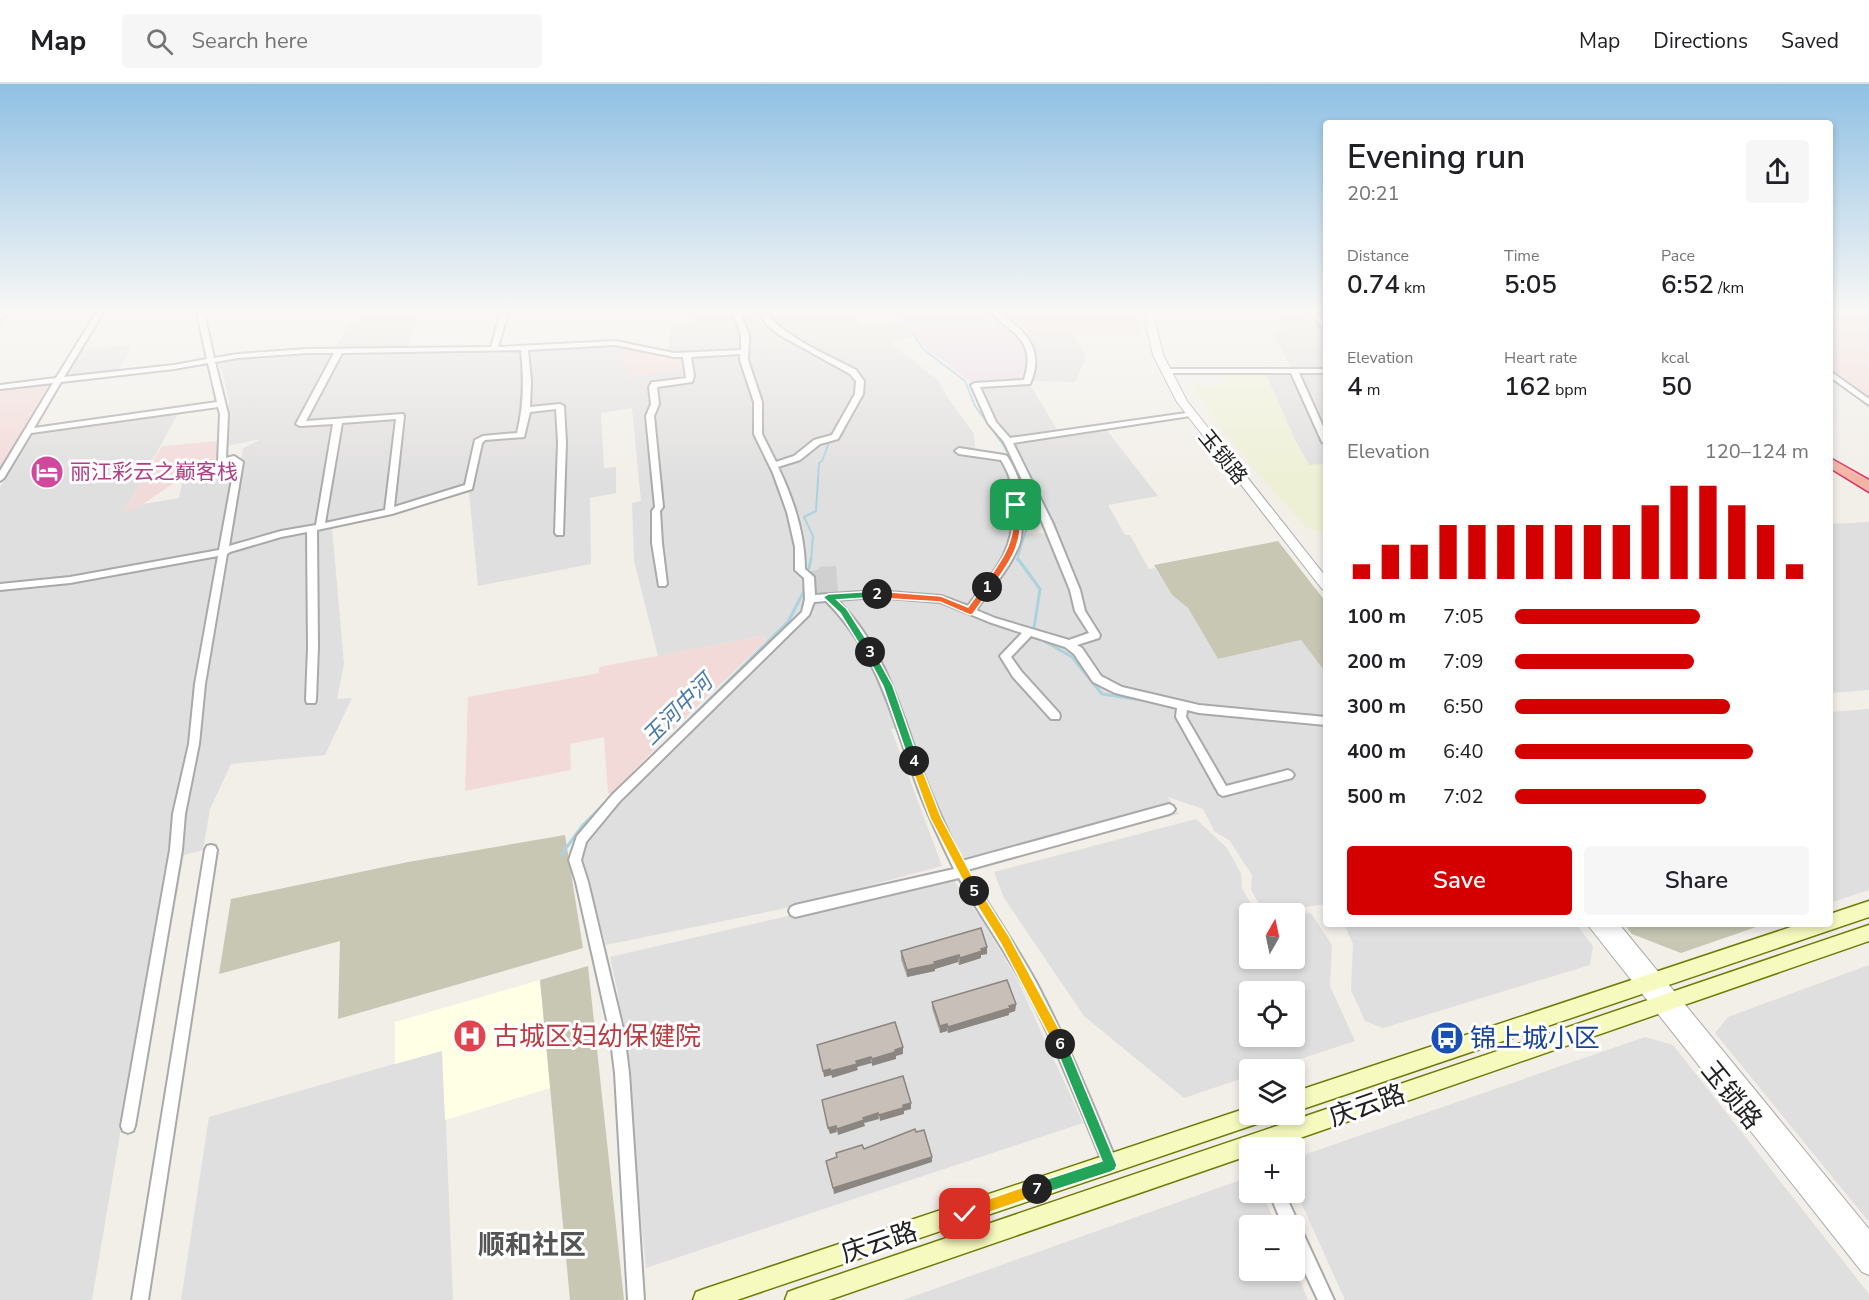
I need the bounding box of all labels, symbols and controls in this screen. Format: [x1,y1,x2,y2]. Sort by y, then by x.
search box [122,14,542,68]
text: Map [30,22,86,60]
icon: search [143,25,176,58]
text: Search here [191,26,308,56]
text: Map [1579,27,1620,55]
text: Directions [1653,27,1748,55]
text: Saved [1781,27,1839,55]
text: Evening run [1347,135,1525,180]
button: share [1746,140,1809,203]
text: 20:21 [1347,180,1400,207]
text: Distance [1347,245,1409,267]
text: Time [1504,245,1540,267]
text: Pace [1661,245,1695,267]
text: 0.74 [1347,267,1400,302]
text: 5:05 [1504,267,1557,302]
text: 6:52 [1661,267,1714,302]
text: km [1400,277,1426,299]
text: /km [1714,277,1744,299]
text: Elevation [1347,347,1413,369]
text: Heart rate [1504,347,1577,369]
text: kcal [1661,347,1689,369]
text: 4 [1347,369,1363,404]
text: 162 [1504,369,1551,404]
text: 50 [1661,369,1692,404]
text: m [1363,379,1380,401]
text: bpm [1551,379,1587,401]
street label: 玉锁路 [1192,424,1254,490]
text: Elevation [1347,438,1430,465]
text: 120–124 m [1705,438,1809,465]
hotel icon: 丽江彩云之巅客栈 [29,454,65,490]
place label: 丽江彩云之巅客栈 [70,458,238,486]
pin [990,479,1041,530]
icon: arrive [999,488,1032,521]
pin: 1 [972,572,1002,602]
text: 1 [982,576,992,598]
pin: 2 [862,579,892,609]
text: 2 [872,583,882,605]
text: 100 m [1347,603,1406,630]
text: 7:05 [1443,603,1484,630]
pin: 3 [855,637,885,667]
text: 3 [865,641,875,663]
text: 200 m [1347,648,1406,675]
text: 7:09 [1443,648,1484,675]
water label: 玉河中河 [636,665,722,751]
text: 300 m [1347,693,1406,720]
text: 6:50 [1443,693,1484,720]
text: 400 m [1347,738,1406,765]
text: 6:40 [1443,738,1484,765]
pin: 4 [899,746,929,776]
text: 4 [909,750,919,772]
text: 500 m [1347,783,1406,810]
text: 7:02 [1443,783,1484,810]
button: Save [1347,846,1572,915]
button: Share [1584,846,1809,915]
pin: 5 [959,876,989,906]
text: 5 [969,880,979,902]
north arrow [1239,903,1305,969]
map controls [1239,903,1305,1281]
button: locate [1239,981,1305,1047]
hospital icon: 古城区妇幼保健院 [452,1018,488,1054]
place label: 古城区妇幼保健院 [493,1019,701,1054]
bus stop icon: 锦上城小区 [1429,1020,1465,1056]
place label: 锦上城小区 [1470,1021,1600,1056]
pin: 6 [1045,1029,1075,1059]
text: 6 [1055,1033,1065,1055]
street label: 玉锁路 [1693,1054,1770,1137]
button: layers [1239,1059,1305,1125]
street label: 庆云路 [1325,1076,1410,1135]
button: + [1239,1137,1305,1203]
pin: 7 [1022,1174,1052,1204]
text: 7 [1032,1178,1042,1200]
pin [939,1188,990,1239]
icon: check [948,1197,981,1230]
street label: 庆云路 [837,1214,922,1271]
button: − [1239,1215,1305,1281]
district label: 顺和社区 [478,1227,586,1264]

